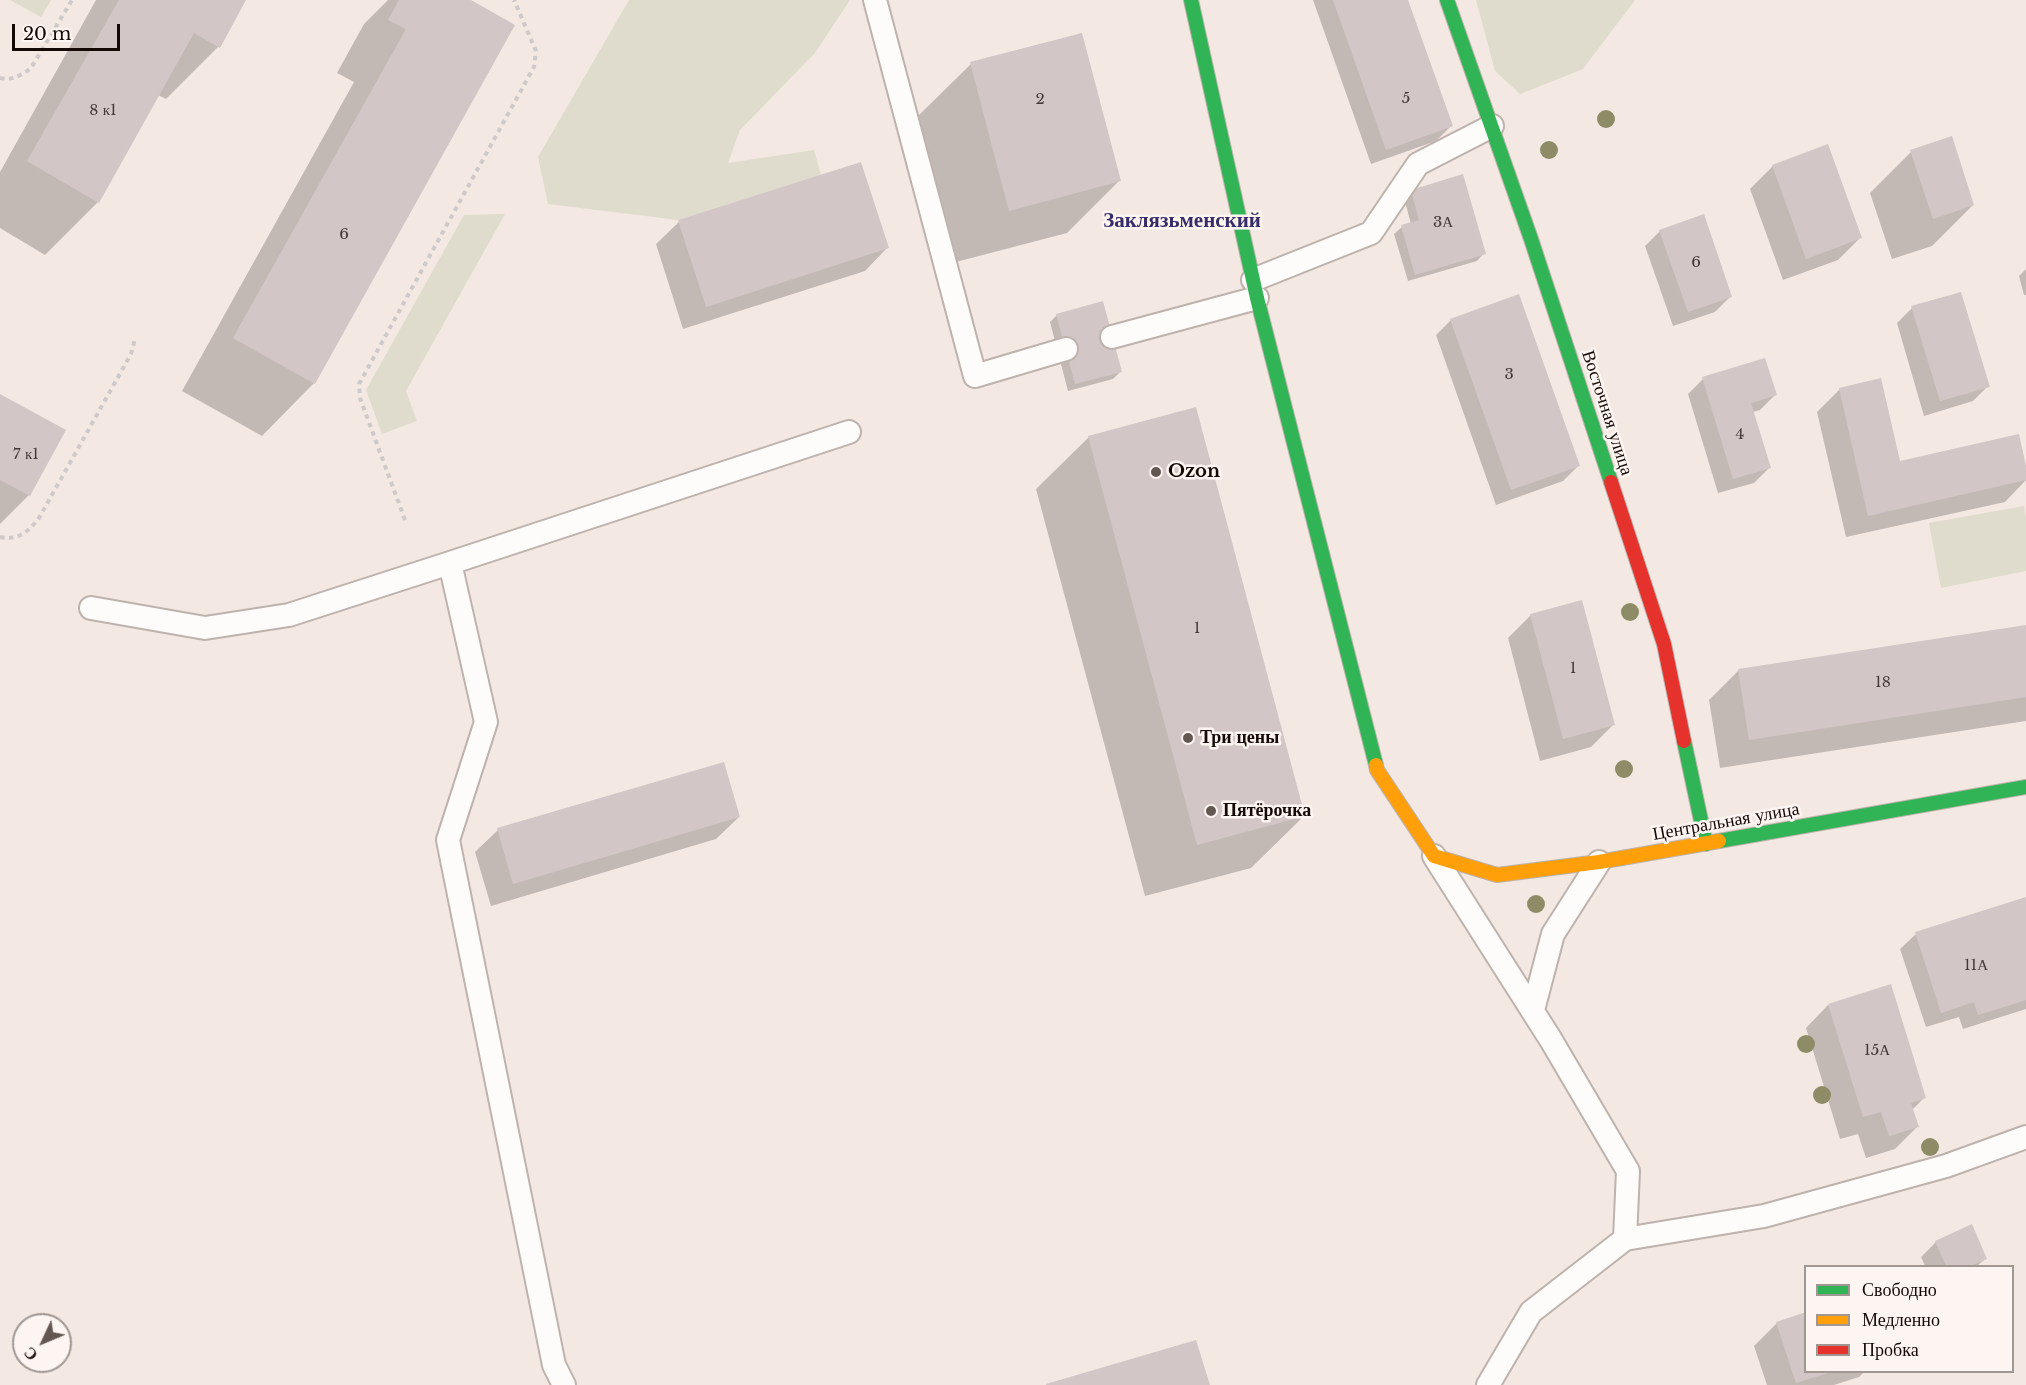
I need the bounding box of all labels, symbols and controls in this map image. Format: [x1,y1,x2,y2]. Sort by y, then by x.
scale bar [15,12,123,50]
text: 20 m [23,23,71,45]
house number: 5 [1402,90,1410,108]
house number: 2 [1035,91,1045,109]
house number: 8 к1 [89,102,117,120]
district label: Заклязьменский [1103,208,1261,234]
house number: 3А [1433,214,1453,232]
house number: 6 [339,226,349,244]
house number: 6 [1691,254,1701,272]
street label: Восточная улица [1577,348,1637,478]
house number: 3 [1504,366,1514,384]
house number: 4 [1736,426,1744,444]
house number: 7 к1 [13,446,39,464]
place label: Ozon [1168,461,1220,483]
marker: Ozon [1149,465,1163,479]
house number: 1 [1194,620,1200,638]
house number: 1 [1570,660,1576,678]
house number: 18 [1875,674,1891,692]
place label: Три цены [1200,727,1279,749]
marker: Три цены [1181,731,1195,745]
street label: Центральная улица [1651,798,1801,846]
place label: Пятёрочка [1223,800,1311,822]
marker: Пятёрочка [1204,804,1218,818]
house number: 11А [1964,957,1988,975]
house number: 15А [1864,1042,1890,1060]
legend [1804,1265,2014,1373]
text: Свободно [1862,1279,1937,1301]
text: Медленно [1862,1309,1940,1331]
north arrow [12,1313,72,1373]
text: Пробка [1862,1339,1919,1361]
text: С [19,1343,42,1365]

